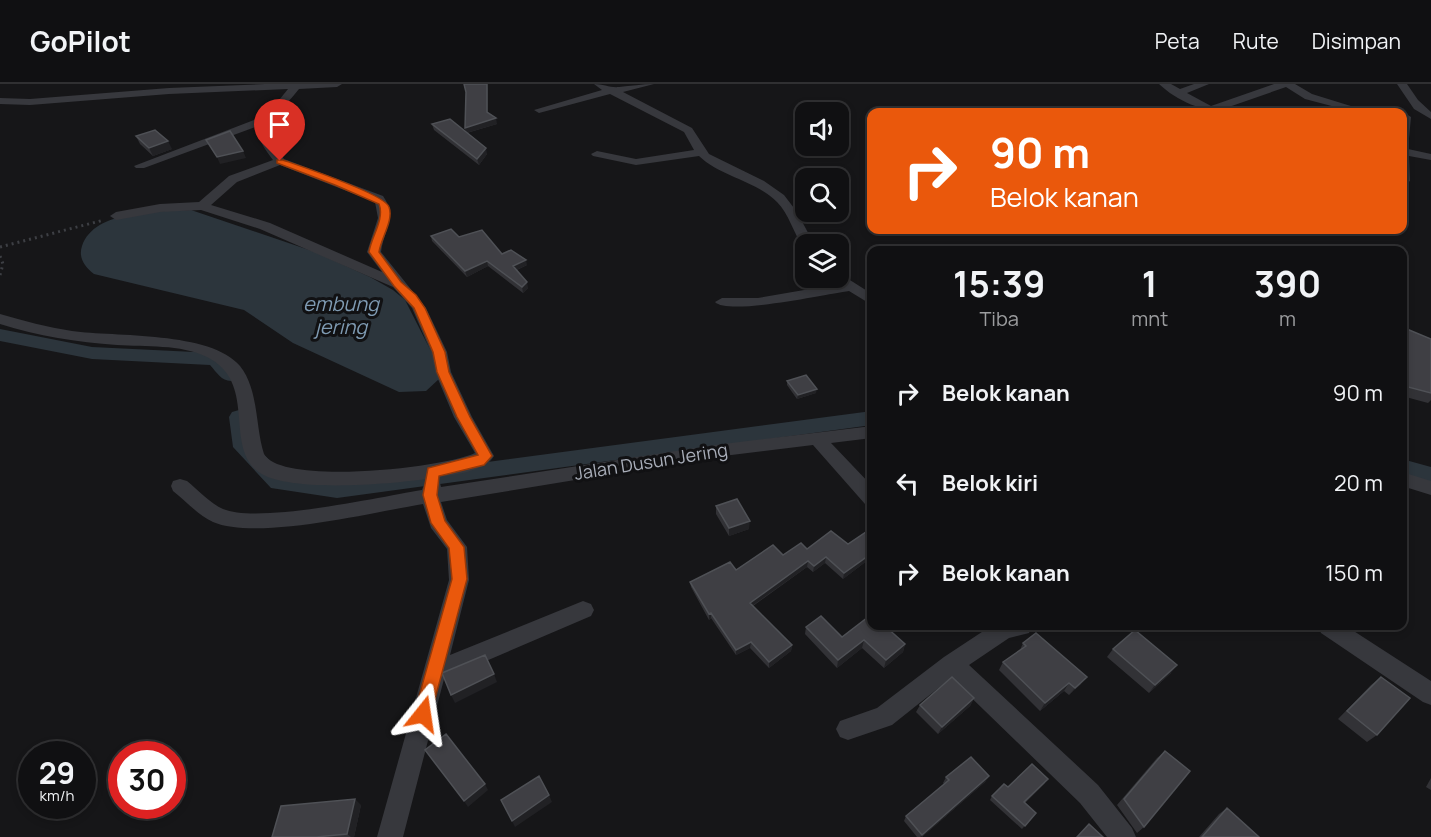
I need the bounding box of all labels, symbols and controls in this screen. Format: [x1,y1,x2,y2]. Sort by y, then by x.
text: GoPilot [30,22,131,60]
text: Peta [1155,27,1200,55]
text: Rute [1233,27,1279,55]
text: Disimpan [1312,27,1401,55]
pin [254,99,305,161]
map controls [795,102,849,288]
button: sound [795,102,849,156]
icon: arrive [263,108,296,141]
text: 90 m [990,123,1090,181]
icon: right [891,132,969,210]
button: search [795,168,849,222]
text: Belok kanan [990,178,1139,215]
button: layers [795,234,849,288]
text: 15:39 [953,259,1045,308]
text: 1 [1142,259,1158,308]
text: 390 [1254,259,1321,308]
water label: embung jering [303,290,381,340]
text: Tiba [979,305,1019,332]
text: mnt [1131,305,1168,332]
text: m [1279,305,1296,332]
icon: right [891,377,924,410]
text: Belok kanan [942,378,1070,408]
text: 90 m [1333,378,1383,408]
street label: Jalan Dusun Jering [573,437,729,485]
icon: left [891,467,924,500]
text: Belok kiri [942,468,1038,498]
text: 20 m [1334,468,1383,498]
icon: right [891,557,924,590]
text: Belok kanan [942,558,1070,588]
text: 150 m [1325,558,1383,588]
position arrow [391,682,455,746]
speed limit sign: 30 [108,741,186,819]
text: 29 [39,752,75,793]
text: km/h [40,785,74,806]

